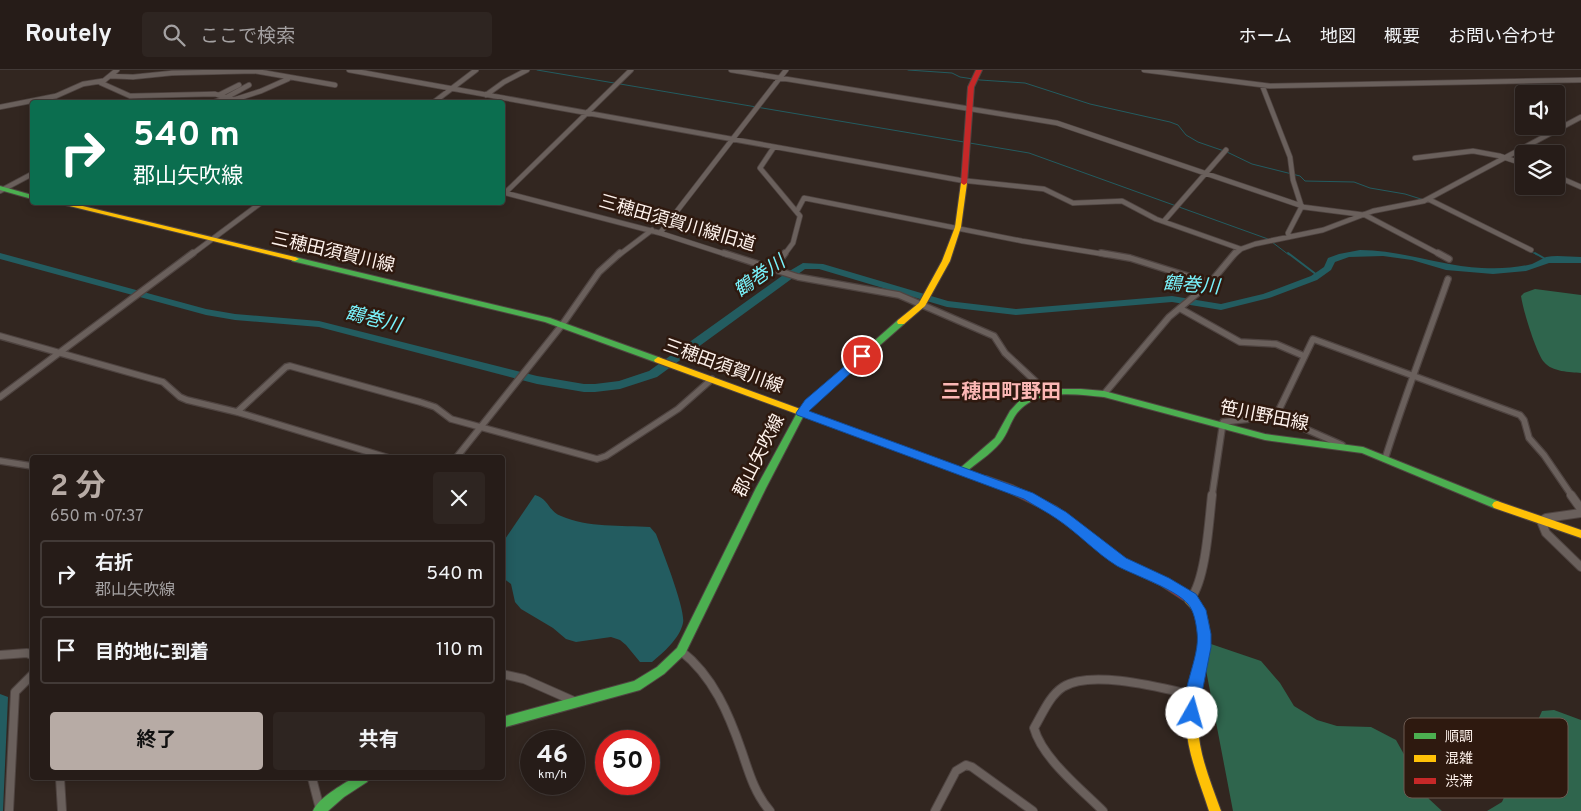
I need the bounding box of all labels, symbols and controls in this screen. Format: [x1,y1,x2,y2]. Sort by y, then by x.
search box [142,12,492,57]
text: Routely [25,20,112,50]
icon: search [160,21,188,49]
text: ここで検索 [200,25,295,49]
text: ホーム [1239,26,1292,49]
text: 地図 [1320,26,1356,49]
text: 概要 [1384,26,1420,49]
text: お問い合わせ [1448,26,1556,49]
map controls [1515,85,1565,195]
button: sound [1515,85,1565,135]
text: 540 m [133,114,240,158]
icon: right [50,120,115,185]
button: layers [1515,145,1565,195]
text: 郡山矢吹線 [133,164,243,191]
street label: 三穂田須賀川線旧道 [596,191,758,257]
street label: 三穂田須賀川線 [269,228,397,278]
water label: 鶴巻川 [730,250,792,303]
water label: 鶴巻川 [1162,272,1222,300]
water label: 鶴巻川 [342,301,405,339]
street label: 三穂田須賀川線 [660,335,786,399]
pin [841,335,883,377]
icon: arrive [848,342,876,370]
district label: 三穂田町野田 [941,380,1061,406]
street label: 笹川野田線 [1218,397,1310,437]
street label: 郡山矢吹線 [729,411,791,501]
text: 2 分 [50,469,106,506]
button: close [433,472,485,524]
text: 650 m · 07:37 [50,507,144,527]
text: 右折 [95,552,133,576]
icon: right [52,560,80,588]
text: 540 m [426,562,483,586]
text: 郡山矢吹線 [95,581,175,601]
icon: arrive [52,636,80,664]
text: 110 m [436,638,483,662]
text: 目的地に到着 [95,641,209,665]
position arrow [1165,686,1217,738]
button: 終了 [50,712,263,770]
button: 共有 [273,712,485,770]
legend [1404,718,1568,798]
text: 順調 [1445,729,1473,746]
speed limit sign: 50 [595,730,660,795]
text: 46 [537,740,568,772]
text: 混雑 [1445,750,1473,768]
text: km/h [538,767,567,783]
text: 渋滞 [1445,774,1473,791]

